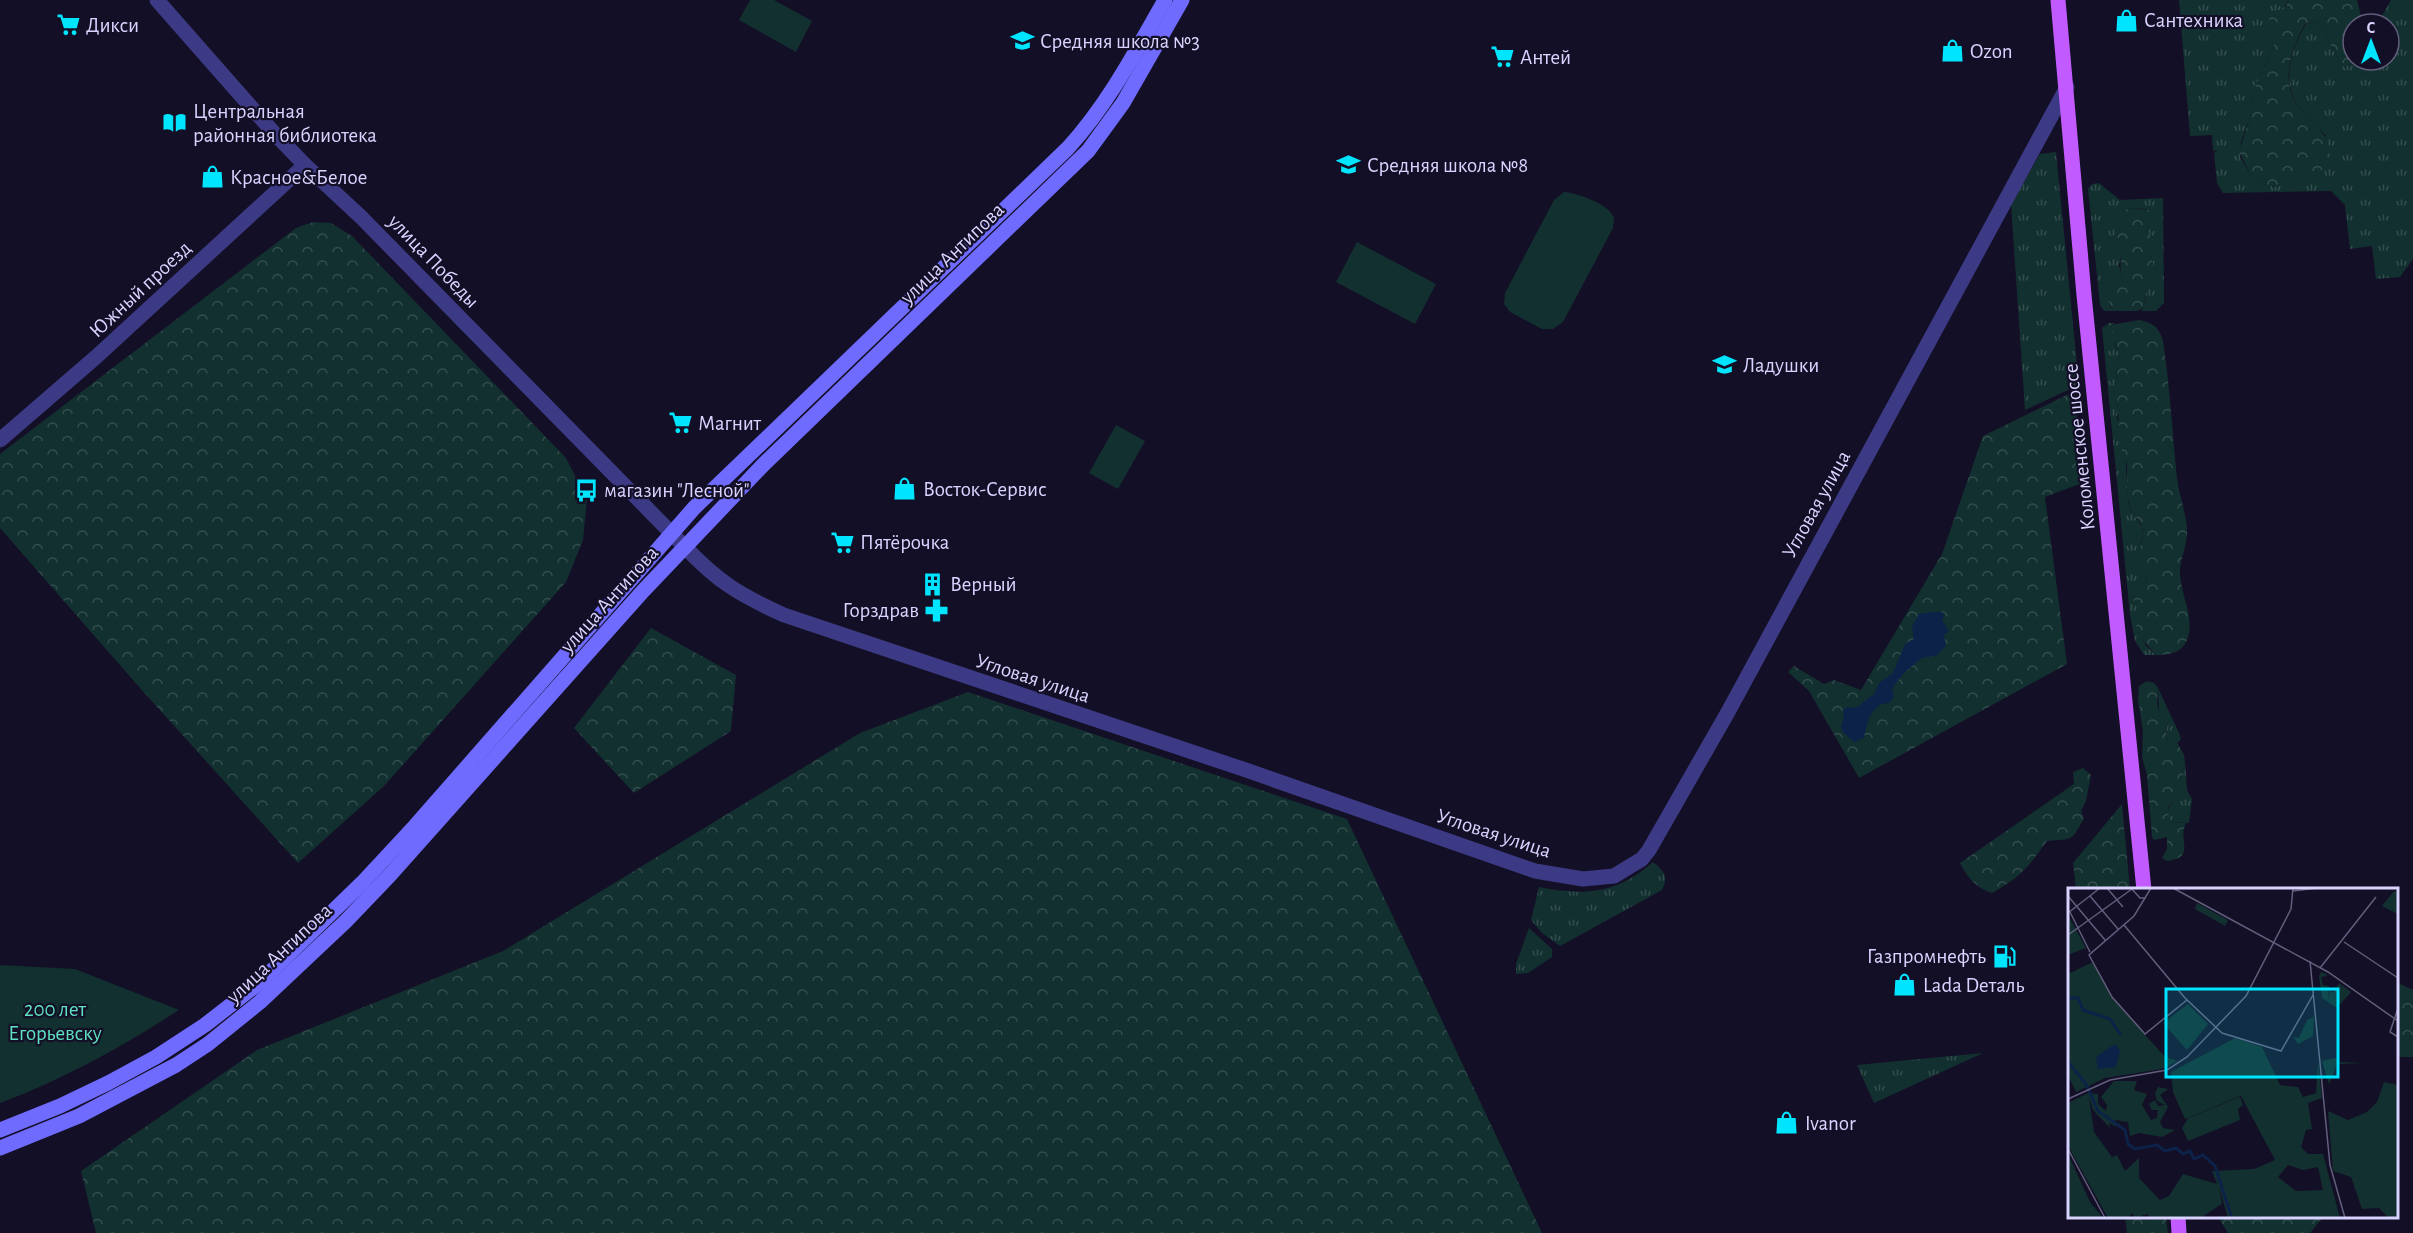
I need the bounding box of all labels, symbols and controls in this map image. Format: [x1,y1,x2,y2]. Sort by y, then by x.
shop icon: Сантехника [2113,7,2139,33]
place label: Сантехника [2144,10,2244,31]
supermarket icon: Дикси [55,12,81,38]
north arrow [2341,12,2401,72]
place label: Дикси [86,15,139,36]
text: С [2367,20,2376,36]
school or university icon: Средняя школа №3 [1009,28,1035,54]
place label: Средняя школа №3 [1040,31,1200,52]
shop icon: Ozon [1939,38,1965,64]
place label: Ozon [1970,41,2013,62]
supermarket icon: Антей [1489,44,1515,70]
place label: Антей [1520,47,1571,68]
place label: Центральная районная библиотека [193,101,377,146]
library icon: Центральная районная библиотека [162,110,188,136]
school or university icon: Средняя школа №8 [1336,152,1362,178]
place label: Средняя школа №8 [1367,155,1528,176]
shop icon: Красное&Белое [199,164,225,190]
place label: Красное&Белое [230,167,367,188]
street label: улица Антипова [896,199,1009,309]
street label: улица Победы [384,210,483,312]
street label: Южный проезд [85,237,195,342]
school or university icon: Ладушки [1712,352,1738,378]
place label: Ладушки [1743,355,1819,376]
street label: Коломенское шоссе [2060,362,2099,531]
supermarket icon: Магнит [667,410,693,436]
place label: Магнит [698,413,762,434]
street label: Угловая улица [1778,447,1855,561]
shop icon: Восток-Сервис [892,476,918,502]
bus stop icon: магазин "Лесной" [573,477,599,503]
place label: Восток-Сервис [923,479,1047,500]
place label: магазин "Лесной" [604,480,750,501]
supermarket icon: Пятёрочка [829,529,855,555]
place label: Пятёрочка [860,532,950,553]
street label: улица Антипова [556,542,663,657]
building icon: Верный [919,571,945,597]
place label: Верный [950,574,1017,595]
pharmacy icon: Горздрав [924,597,950,623]
place label: Горздрав [842,600,919,621]
street label: Угловая улица [973,650,1093,707]
street label: Угловая улица [1434,805,1554,862]
inset map [2068,888,2398,1218]
street label: улица Антипова [222,899,336,1008]
fuel station icon: Газпромнефть [1991,943,2017,969]
place label: Газпромнефть [1867,946,1986,967]
shop icon: Lada Dеталь [1892,972,1918,998]
place label: Lada Dеталь [1923,975,2024,996]
park label: 200 лет Егорьевску [8,999,102,1044]
shop icon: Ivanor [1774,1110,1800,1136]
place label: Ivanor [1805,1113,1856,1134]

